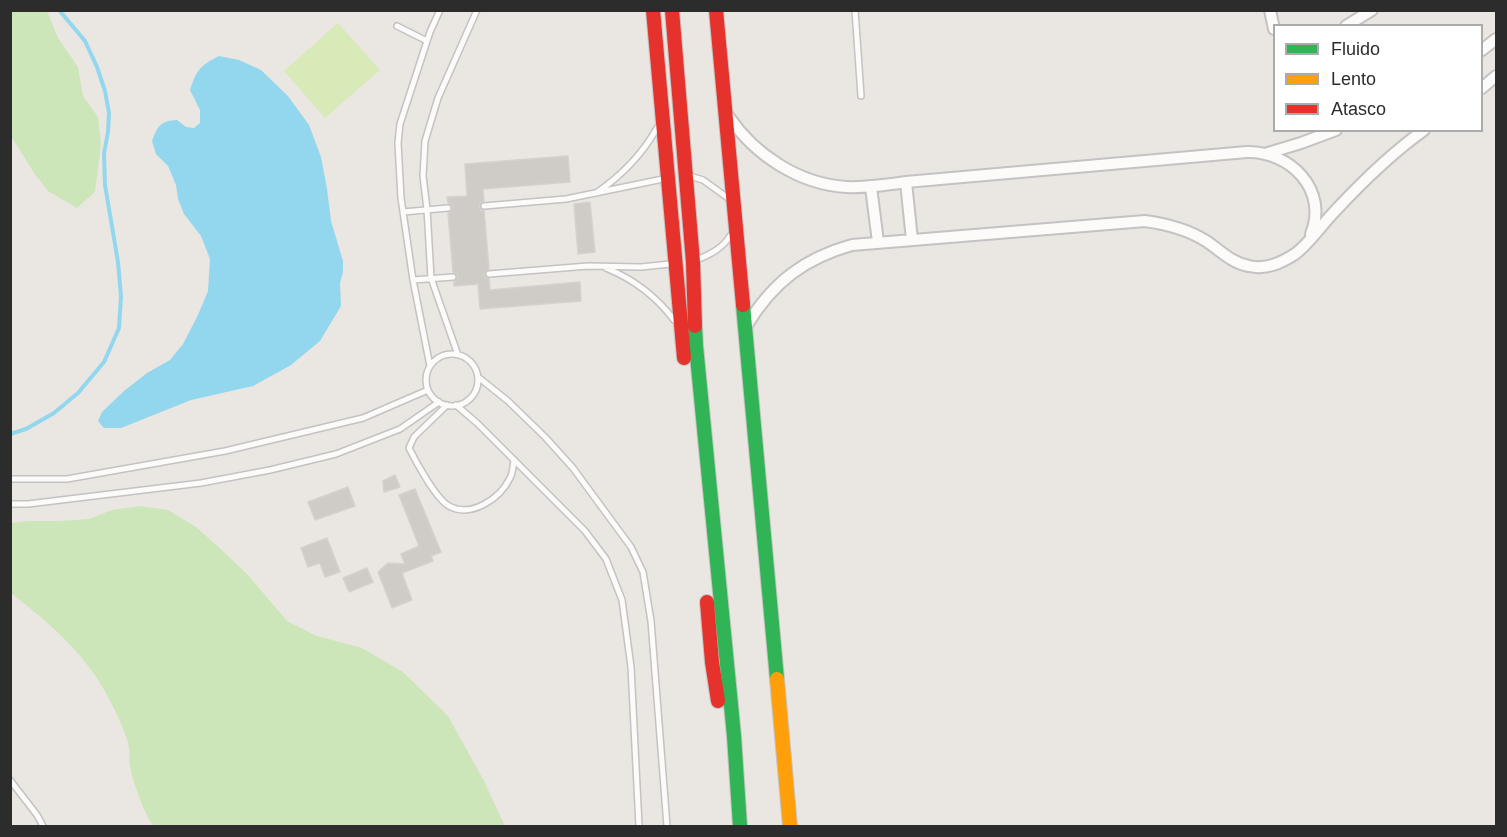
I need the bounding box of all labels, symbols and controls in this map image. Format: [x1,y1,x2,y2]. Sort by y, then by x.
legend [1273,24,1483,132]
text: Fluido [1331,39,1380,59]
text: Lento [1331,69,1376,89]
text: Atasco [1331,99,1386,119]

